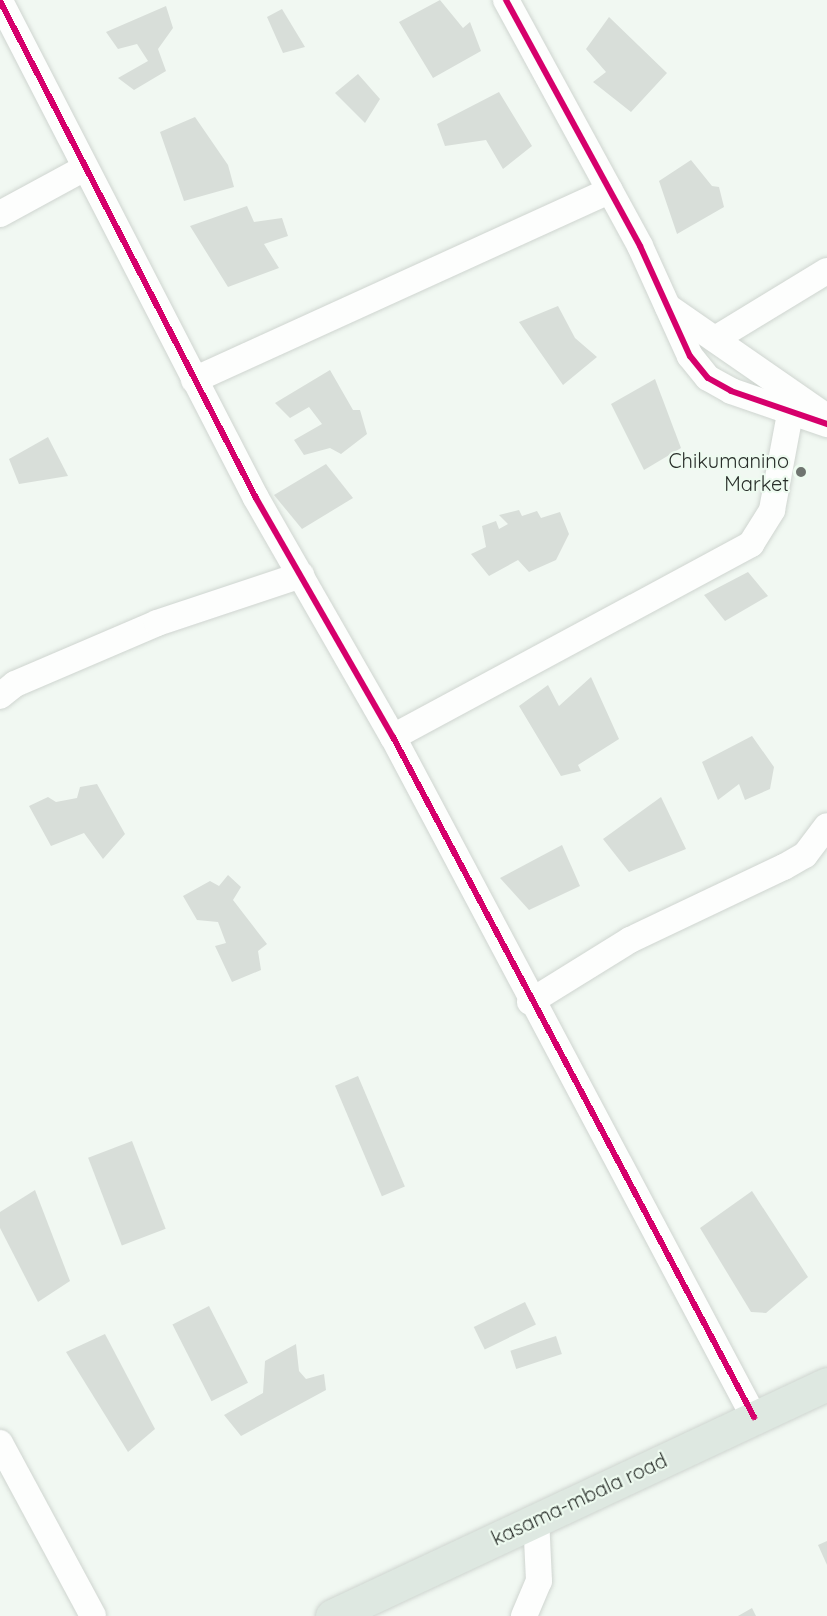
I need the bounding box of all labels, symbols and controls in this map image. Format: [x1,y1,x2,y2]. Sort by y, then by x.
place label: Chikumanino Market [668,448,789,495]
marker: Chikumanino Market [794,465,808,479]
street label: kasama-mbala road [487,1448,671,1550]

